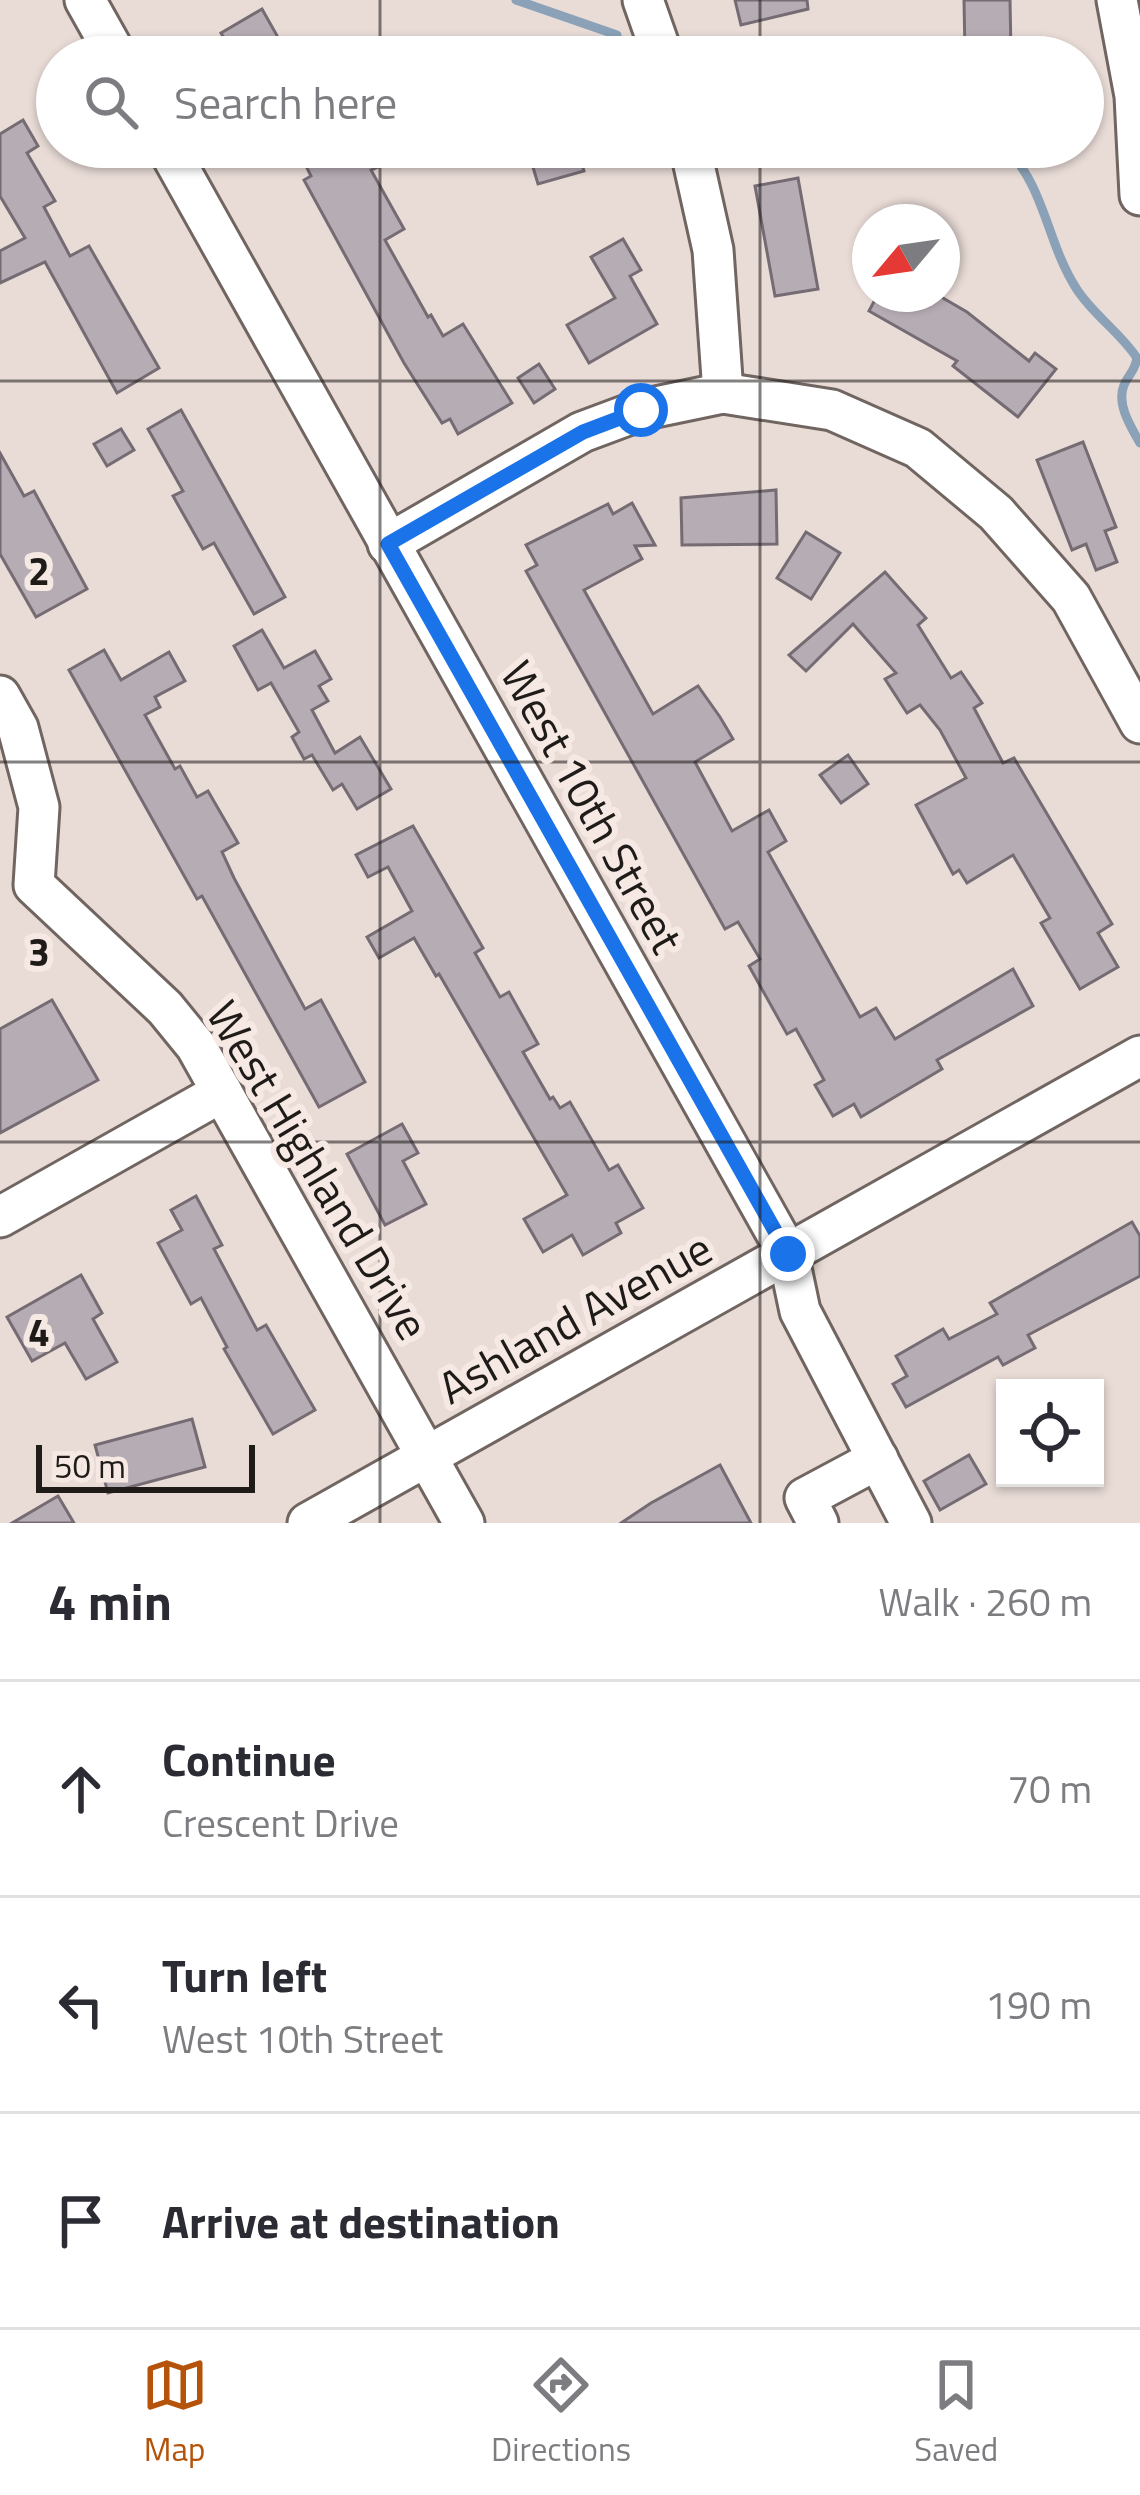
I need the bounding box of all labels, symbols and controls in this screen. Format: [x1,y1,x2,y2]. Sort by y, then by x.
search box [36,36,1104,168]
text: Search here [174,68,397,136]
icon: search [78,69,144,135]
north arrow [852,204,960,312]
route start [614,383,668,437]
text: 2 [28,541,50,600]
street label: West 10th Street [484,648,701,965]
text: 3 [28,922,50,981]
street label: West Highland Drive [191,987,447,1352]
street label: Ashland Avenue [425,1214,724,1420]
route end [761,1227,815,1281]
text: 4 [28,1302,50,1361]
map controls [996,1379,1104,1487]
button: locate [996,1379,1104,1487]
scale bar [36,1439,255,1492]
text: 50 m [54,1441,126,1491]
text: 4 min [48,1562,172,1640]
text: Walk · 260 m [878,1572,1092,1631]
text: Continue [162,1725,336,1793]
icon: ahead [48,1756,114,1822]
text: 70 m [1007,1759,1092,1818]
text: Crescent Drive [162,1793,399,1852]
text: Turn left [162,1941,327,2009]
icon: left [48,1972,114,2038]
text: 190 m [985,1975,1092,2034]
text: West 10th Street [162,2009,443,2068]
text: Arrive at destination [162,2187,560,2255]
icon: arrive [48,2188,114,2254]
tab: Map [142,2352,208,2474]
tab: Directions [491,2352,631,2474]
tab: Saved [914,2352,998,2474]

